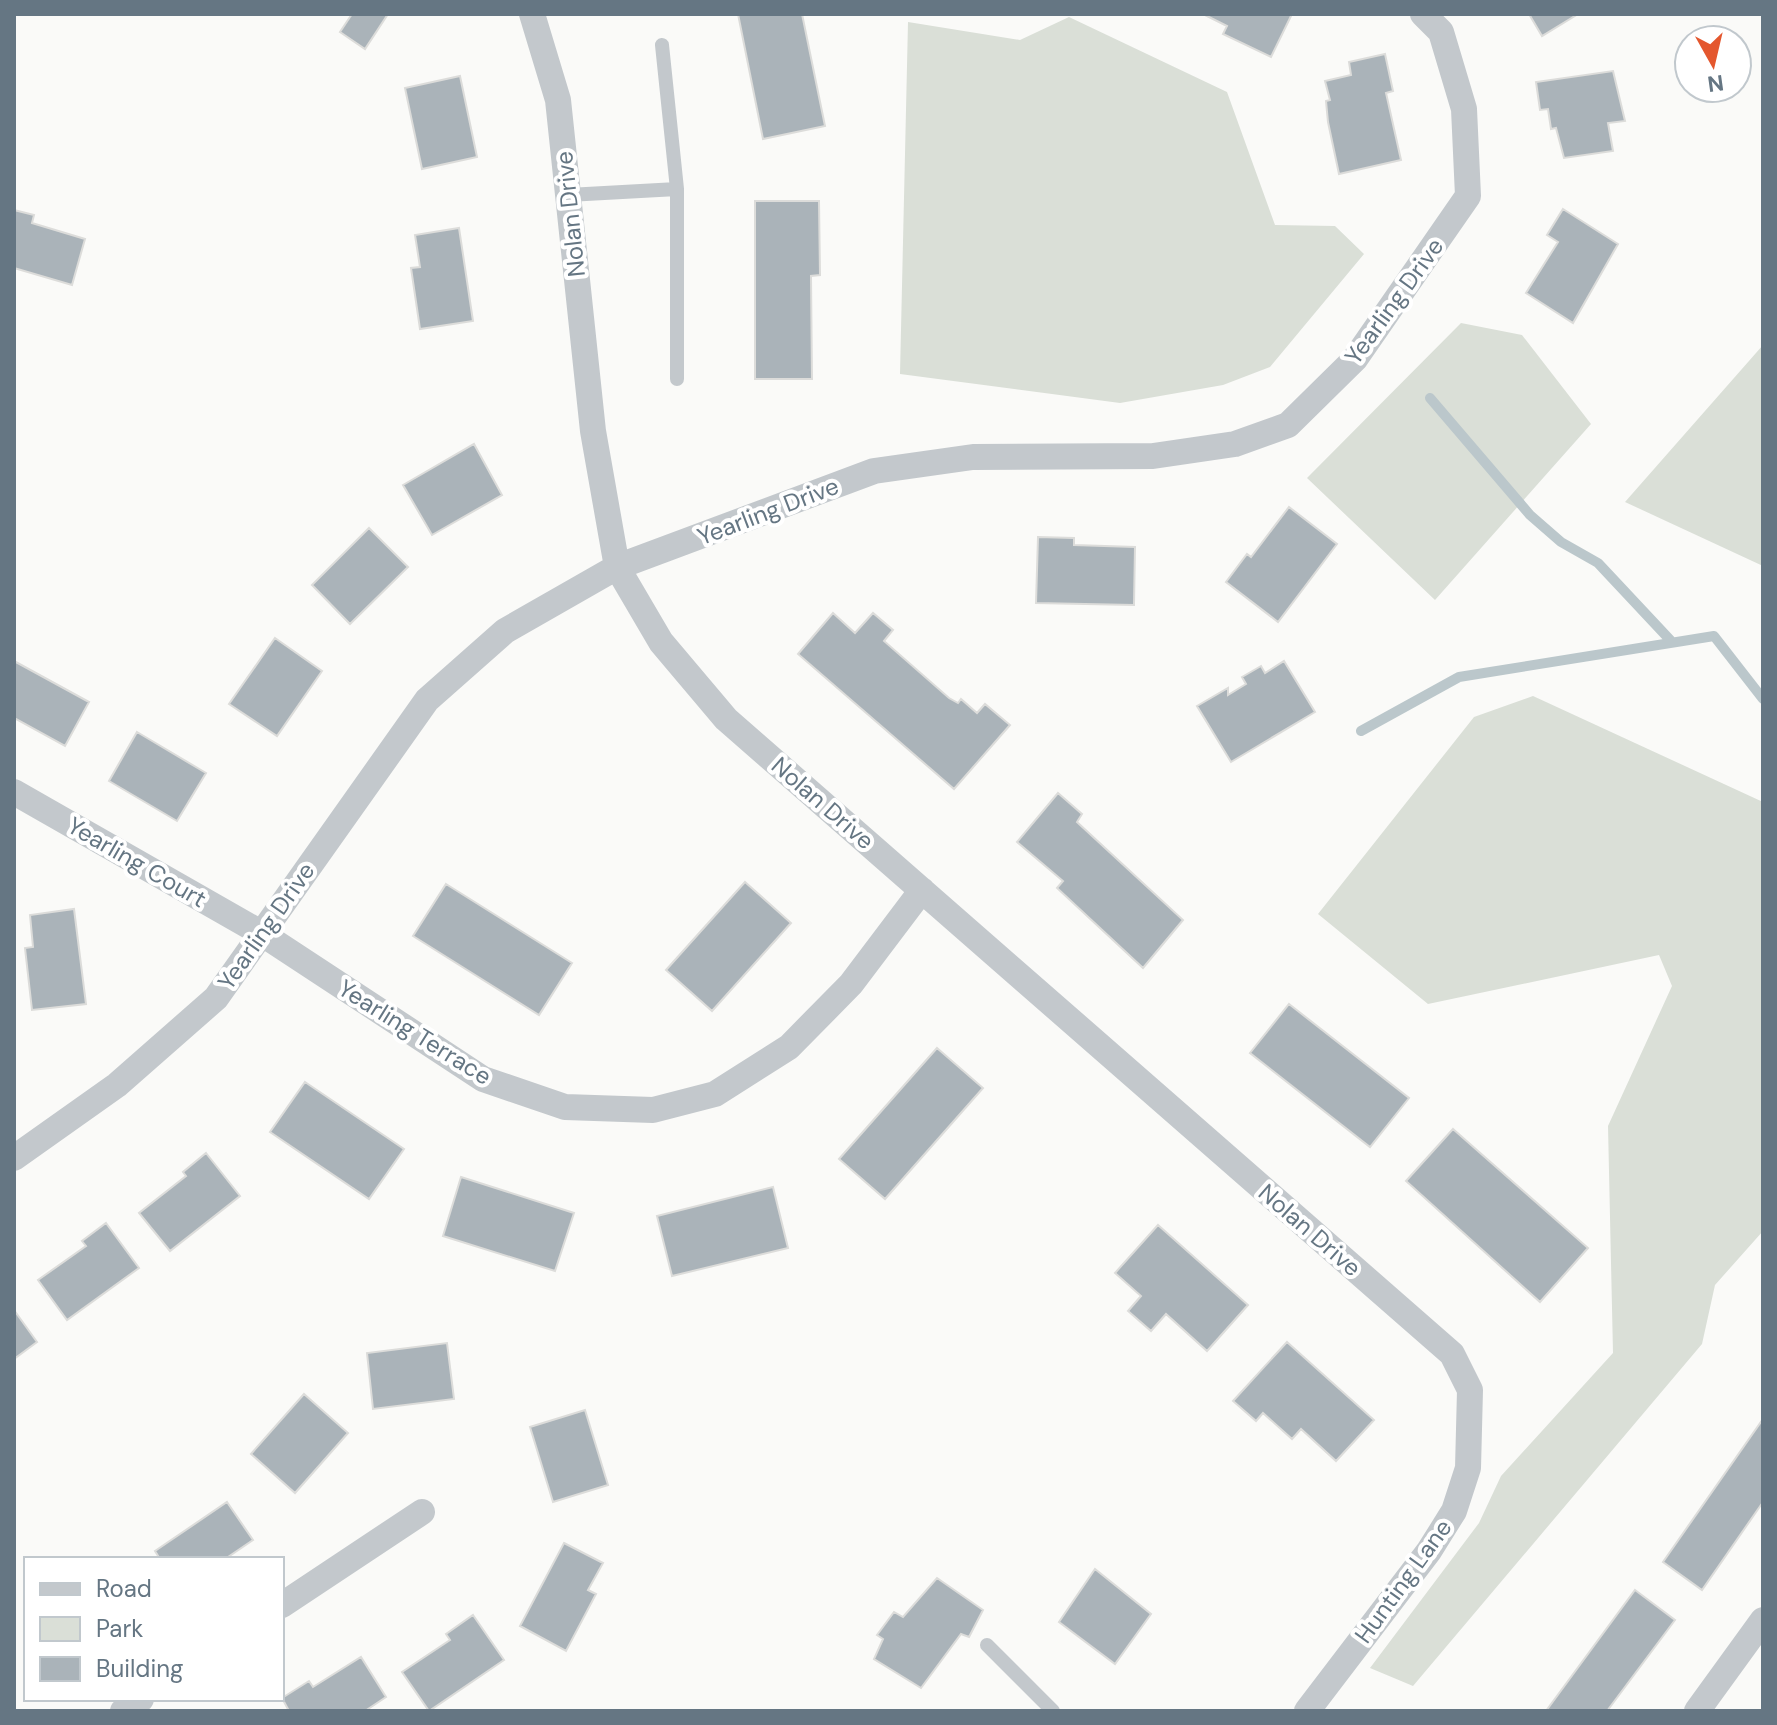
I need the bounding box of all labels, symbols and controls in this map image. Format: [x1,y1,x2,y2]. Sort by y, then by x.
north arrow [1673,24,1753,104]
text: N [1706,68,1726,99]
street label: Nolan Drive [548,150,592,278]
street label: Yearling Drive [1338,232,1450,370]
street label: Yearling Drive [693,470,843,552]
street label: Nolan Drive [765,750,881,856]
street label: Yearling Court [62,810,212,914]
street label: Yearling Drive [211,856,321,996]
street label: Yearling Terrace [333,972,497,1092]
street label: Nolan Drive [1252,1177,1368,1283]
street label: Hunting Lane [1348,1513,1458,1649]
legend [24,1557,284,1701]
text: Road [96,1573,152,1604]
text: Park [96,1613,143,1644]
text: Building [96,1653,183,1684]

